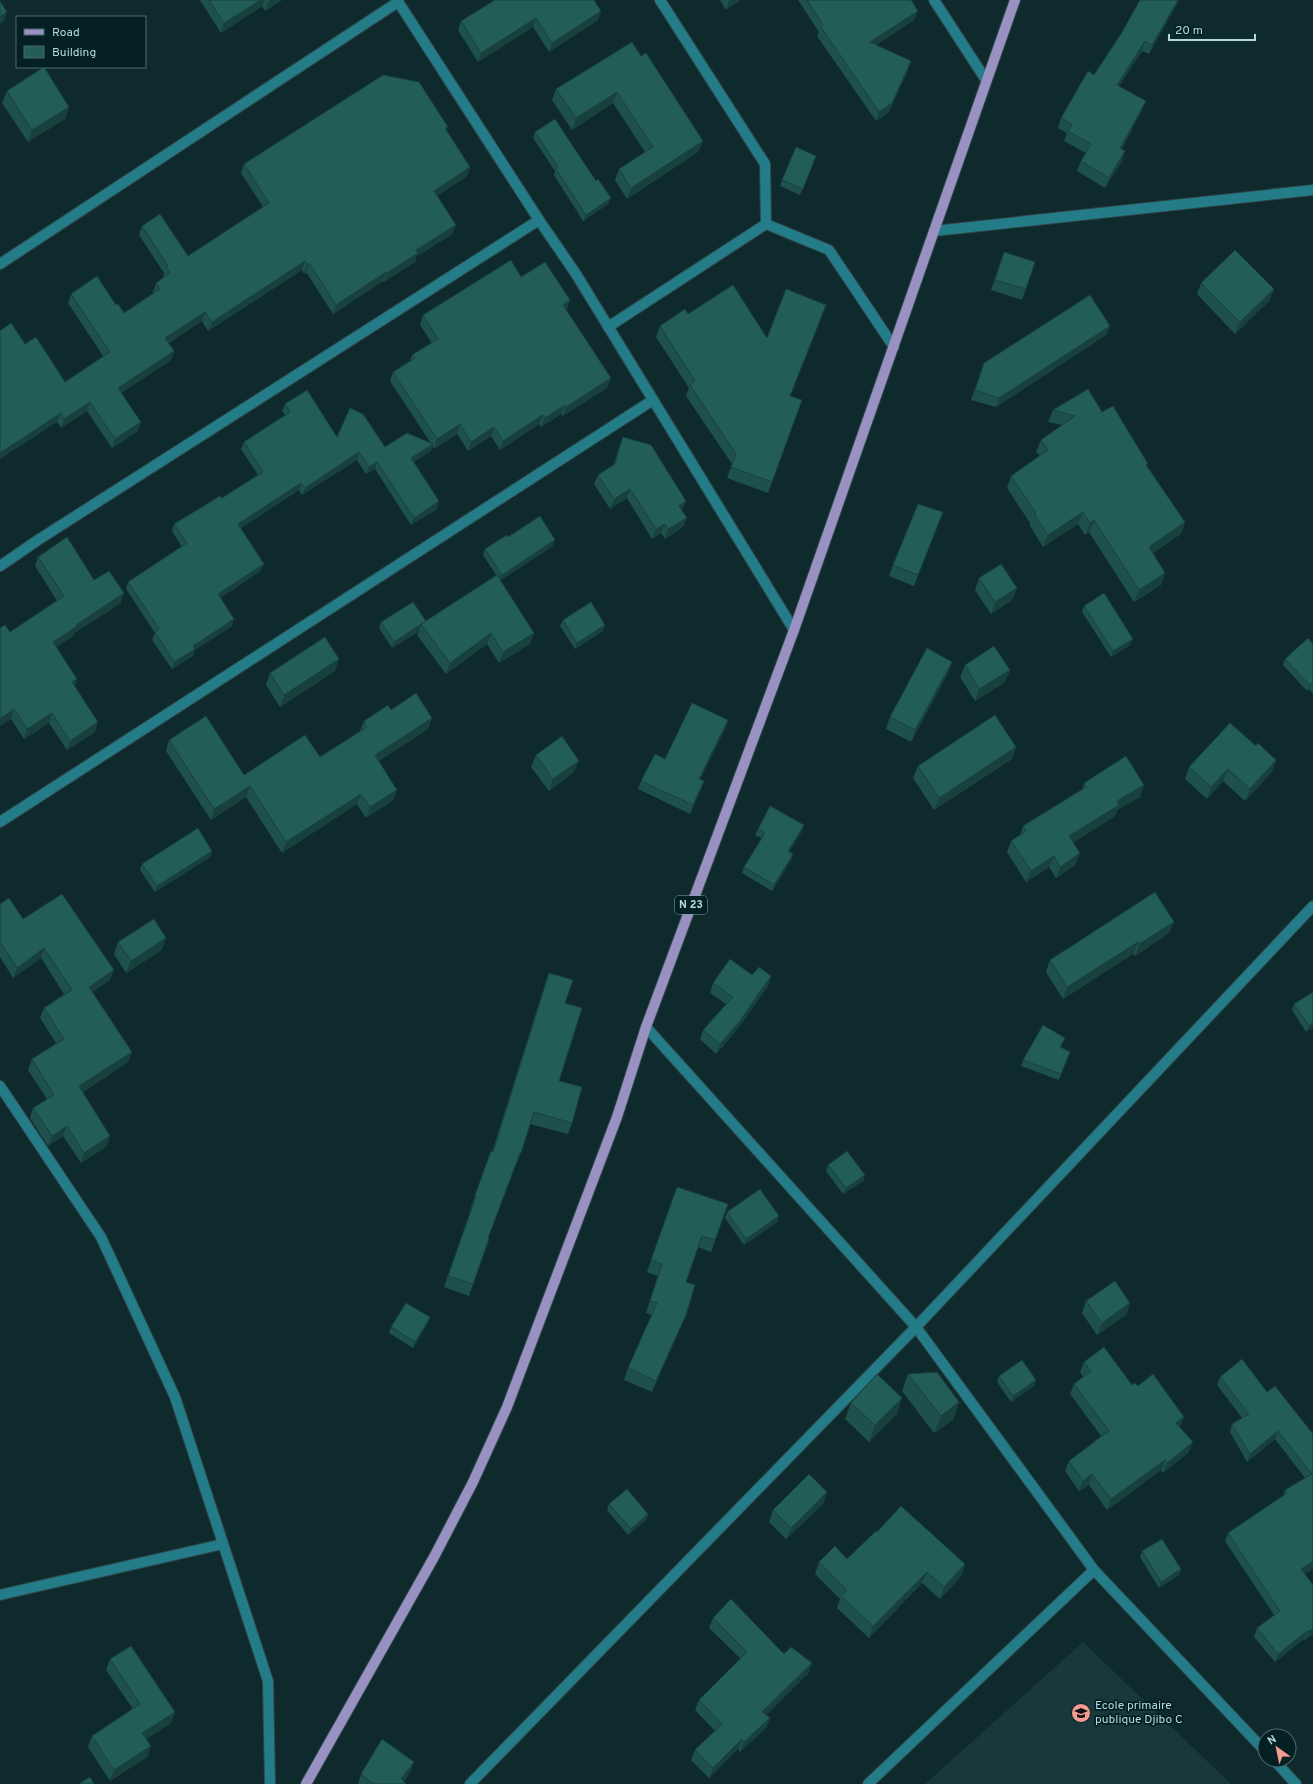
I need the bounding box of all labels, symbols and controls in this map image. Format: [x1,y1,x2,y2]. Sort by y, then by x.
legend [16,16,146,68]
scale bar [1169,16,1255,42]
text: 20 m [1175,23,1203,39]
text: Road [52,25,80,41]
text: Building [52,45,96,61]
road number: N 23 [675,896,707,914]
place label: Ecole primaire publique Djibo C [1095,1698,1183,1728]
school or university icon: Ecole primaire publique Djibo C [1070,1702,1092,1724]
north arrow [1257,1728,1297,1768]
text: N [1265,1732,1279,1748]

